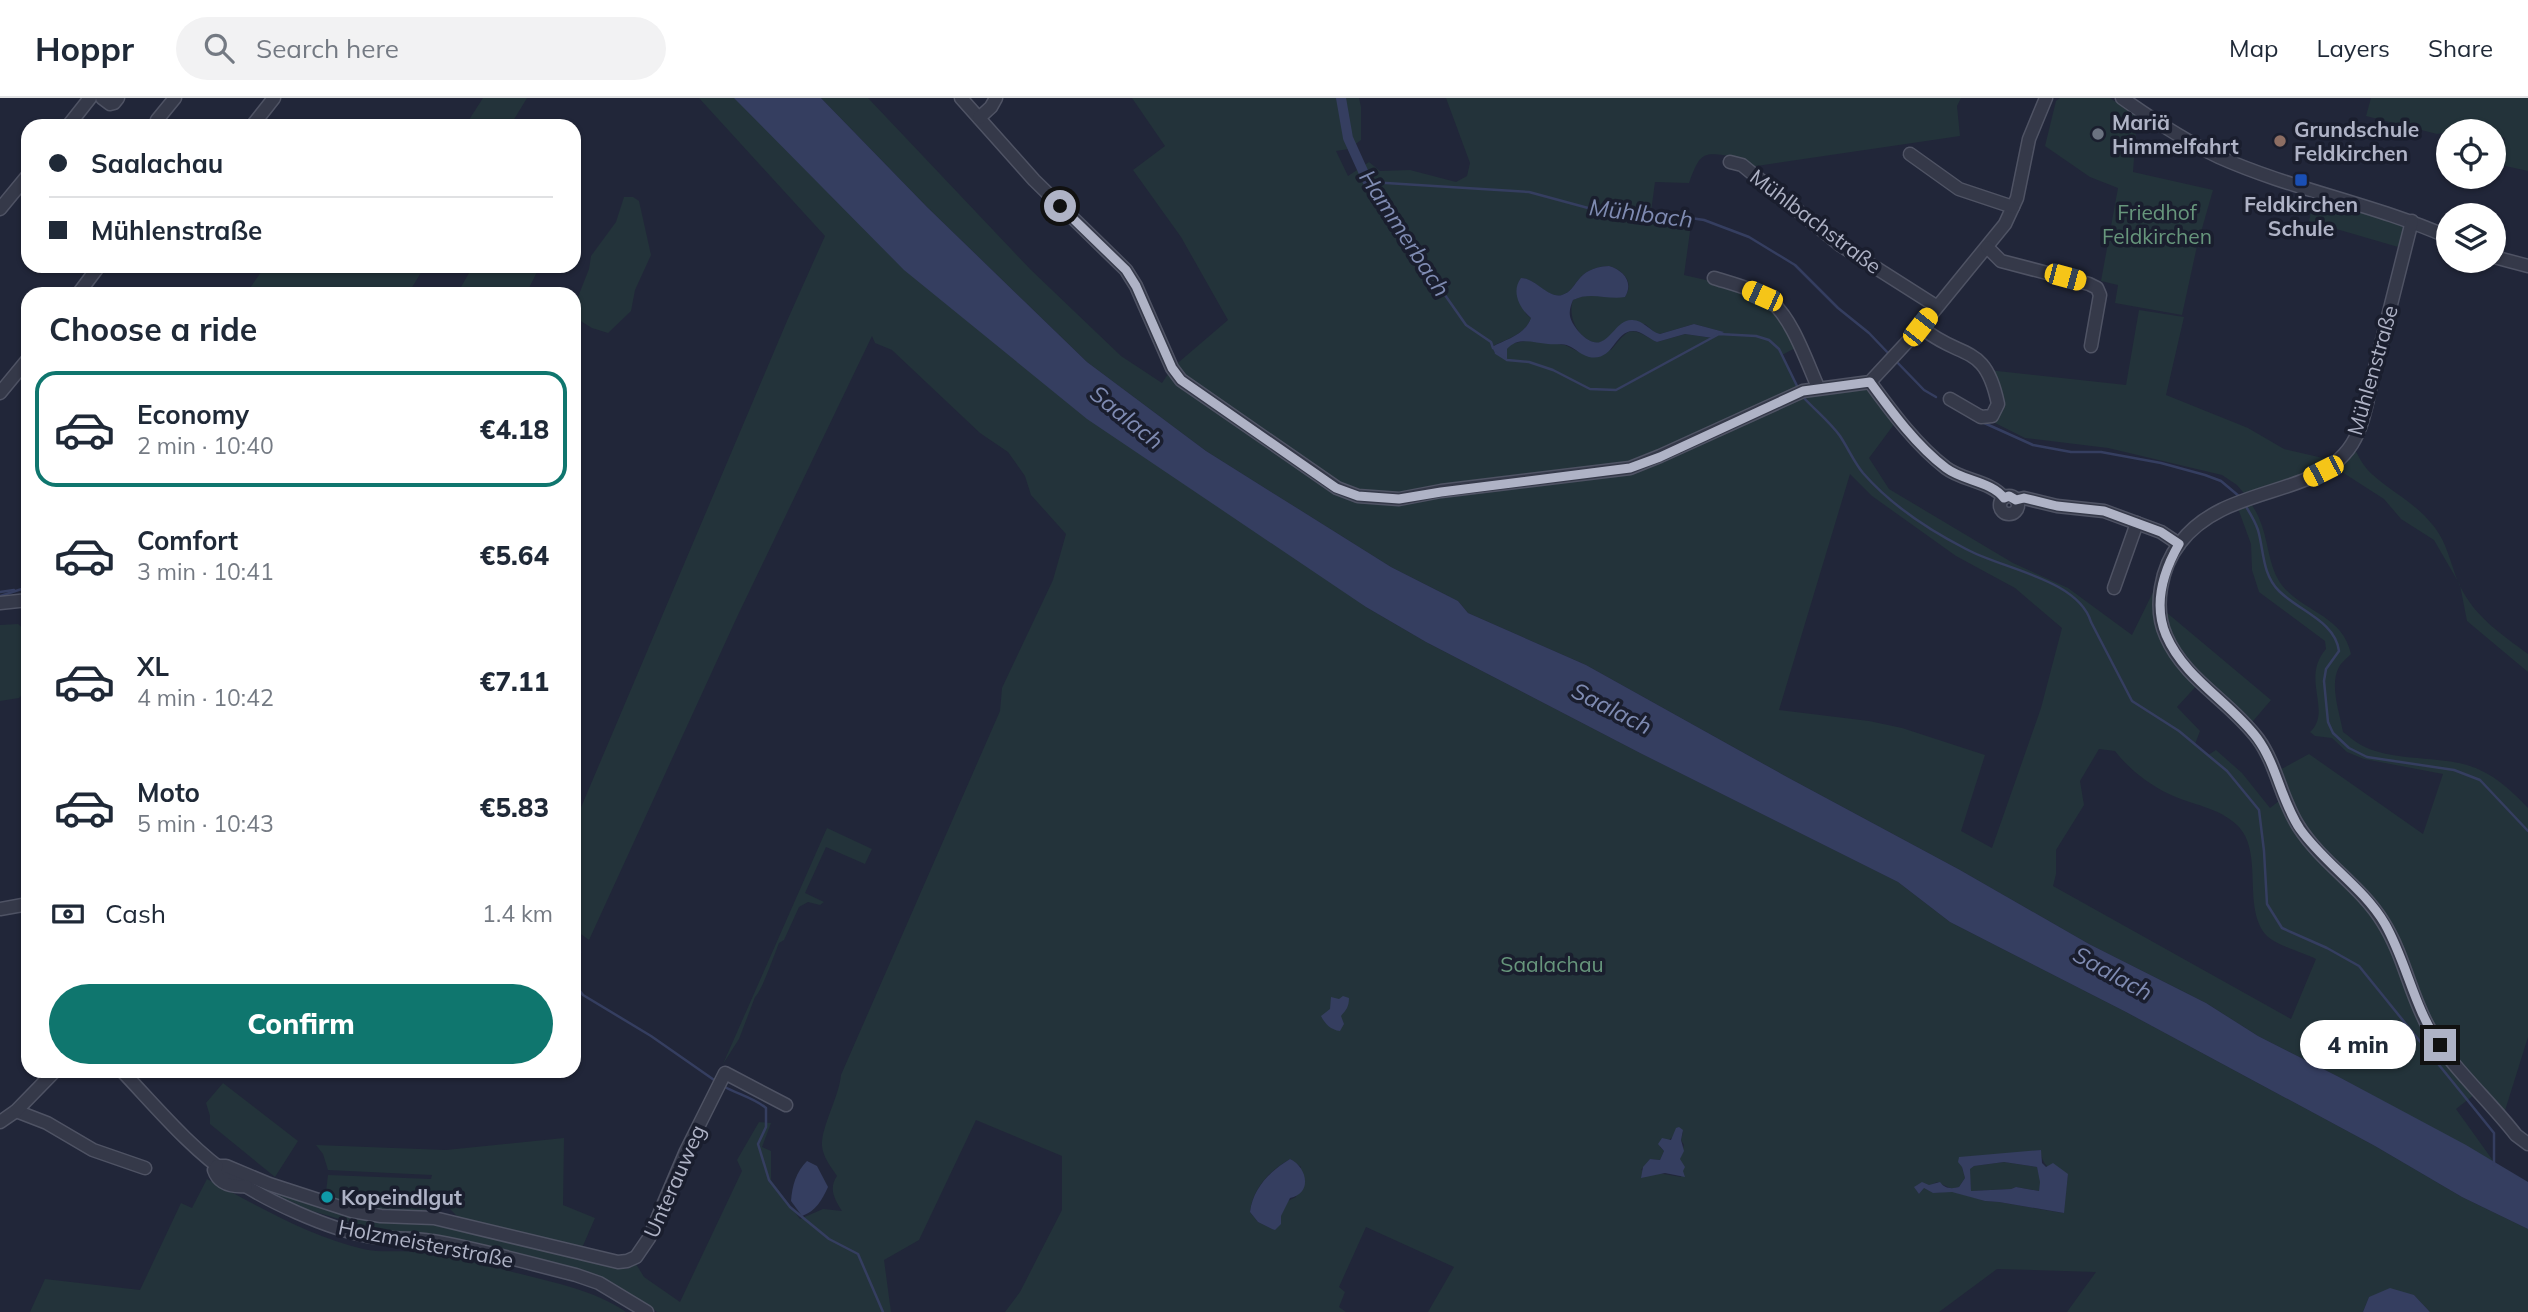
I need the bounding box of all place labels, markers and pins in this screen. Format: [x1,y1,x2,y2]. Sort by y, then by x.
place label: Mariä Himmelfahrt [2112,109,2239,159]
place label: Grundschule Feldkirchen [2294,116,2419,166]
marker: Mariä Himmelfahrt [2090,126,2106,142]
marker: Grundschule Feldkirchen [2272,133,2288,149]
marker: Feldkirchen Schule [2293,172,2309,188]
place label: Feldkirchen Schule [2244,191,2358,241]
place label: Kopeindlgut [341,1184,462,1210]
marker: Kopeindlgut [319,1189,335,1205]

